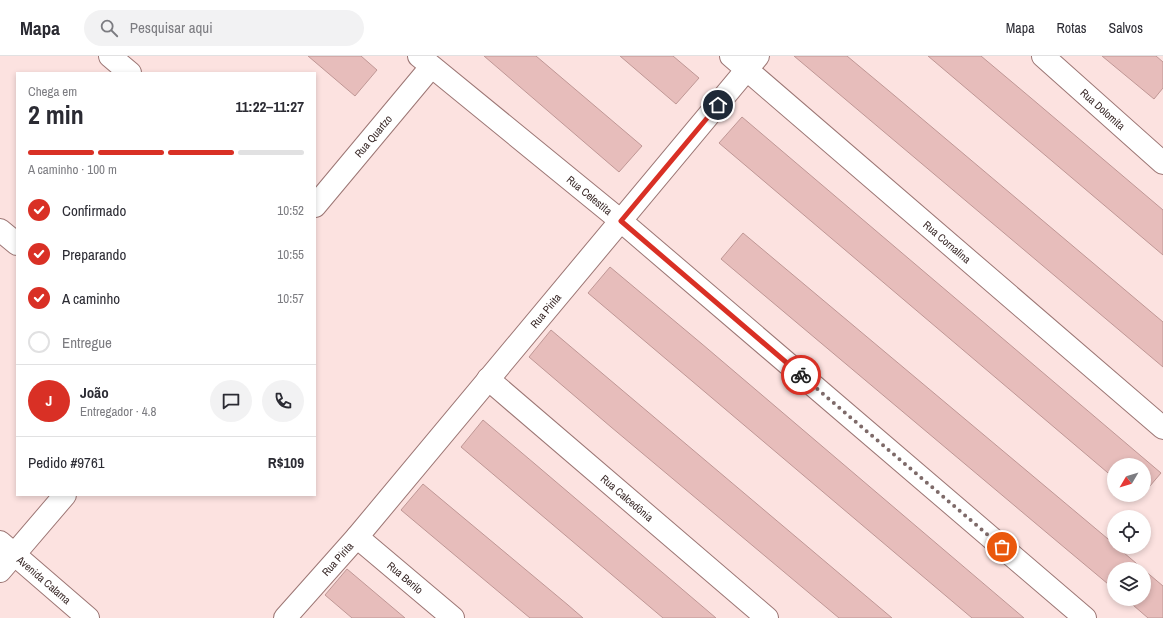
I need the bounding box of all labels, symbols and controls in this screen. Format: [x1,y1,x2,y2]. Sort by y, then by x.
search box [84,10,364,46]
text: Mapa [20,15,60,41]
icon: search [98,17,120,39]
text: Pesquisar aqui [130,17,213,38]
text: Mapa [1006,19,1035,37]
text: Rotas [1057,19,1087,37]
text: Salvos [1109,19,1143,37]
text: Chega em [28,83,77,100]
street label: Rua Dolomita [1077,86,1128,133]
pin [701,88,735,122]
icon: home [707,94,729,116]
text: 11:22–11:27 [236,96,304,117]
text: 2 min [28,97,84,132]
street label: Rua Quartzo [352,112,395,160]
text: A caminho · 100 m [28,161,117,178]
street label: Rua Celestita [564,172,615,218]
icon: check [28,199,50,221]
text: Confirmado [62,200,126,221]
text: 10:52 [277,202,304,219]
street label: Rua Cornalina [920,218,974,266]
icon: check [28,243,50,265]
text: Preparando [62,244,126,265]
text: 10:55 [277,246,304,263]
icon: check [28,287,50,309]
text: A caminho [62,288,120,309]
text: 10:57 [277,290,304,307]
street label: Rua Pirita [527,291,564,331]
text: Entregue [62,332,112,353]
courier [781,355,821,395]
icon: bike [790,364,812,386]
button: chat [210,380,252,422]
button: phone [262,380,304,422]
text: João [80,382,109,403]
text: J [46,390,52,411]
text: Entregador · 4.8 [80,403,156,420]
text: Pedido #9761 [28,452,105,473]
text: R$109 [268,452,304,473]
north arrow [1107,458,1151,502]
map controls [1107,458,1151,606]
street label: Rua Calcedônia [598,472,656,524]
button: locate [1107,510,1151,554]
pin [985,530,1019,564]
icon: bag [991,536,1013,558]
street label: Rua Pirita [319,539,356,579]
street label: Avenida Calama [13,552,74,607]
street label: Rua Berilo [384,558,426,597]
button: layers [1107,562,1151,606]

